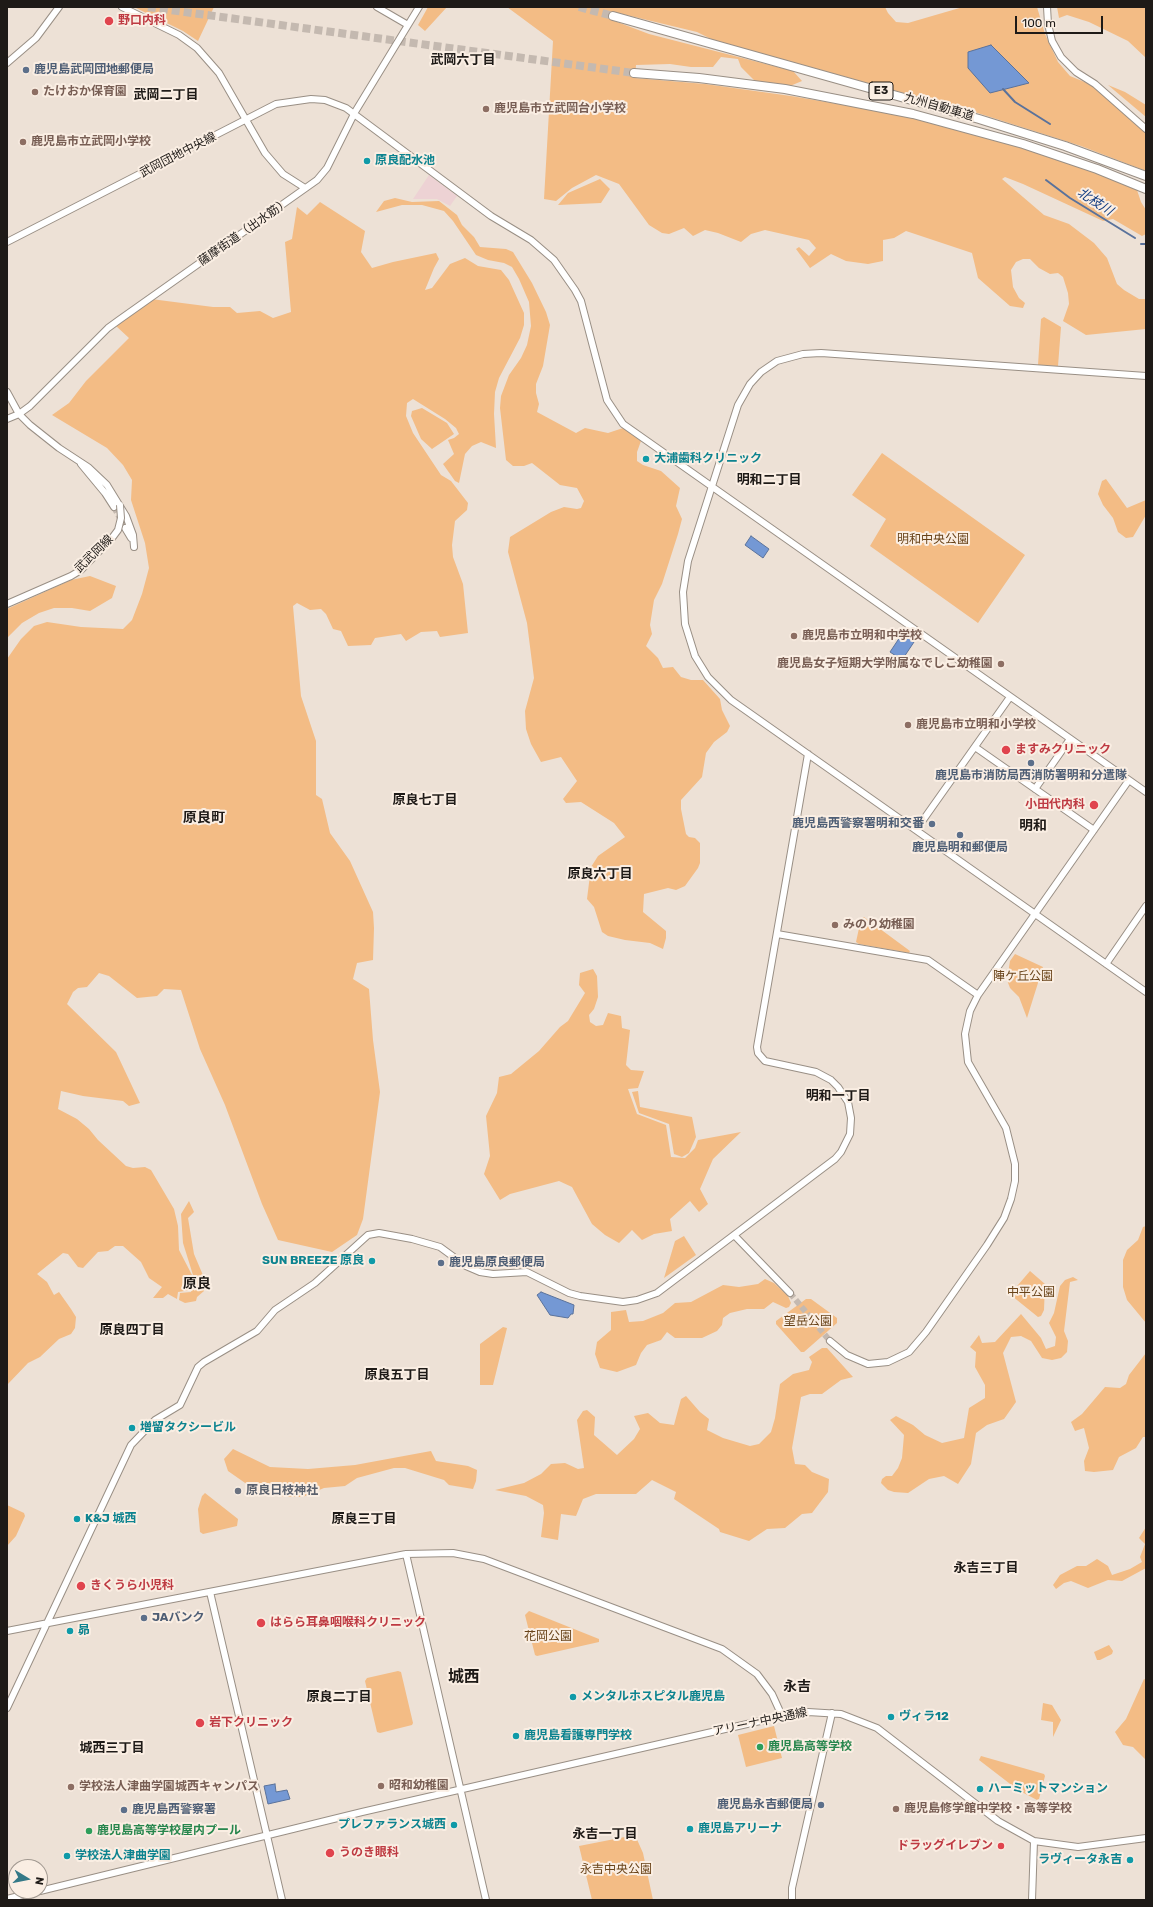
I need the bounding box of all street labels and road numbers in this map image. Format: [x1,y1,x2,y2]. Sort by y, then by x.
road number: E3 [869,82,893,100]
street label: 九州自動車道 [902,90,976,124]
street label: 武岡団地中央線 [137,130,219,180]
street label: 薩摩街道（出水筋） [196,195,292,269]
street label: 武武岡線 [72,532,116,576]
street label: アリーナ中央通線 [712,1705,808,1739]

